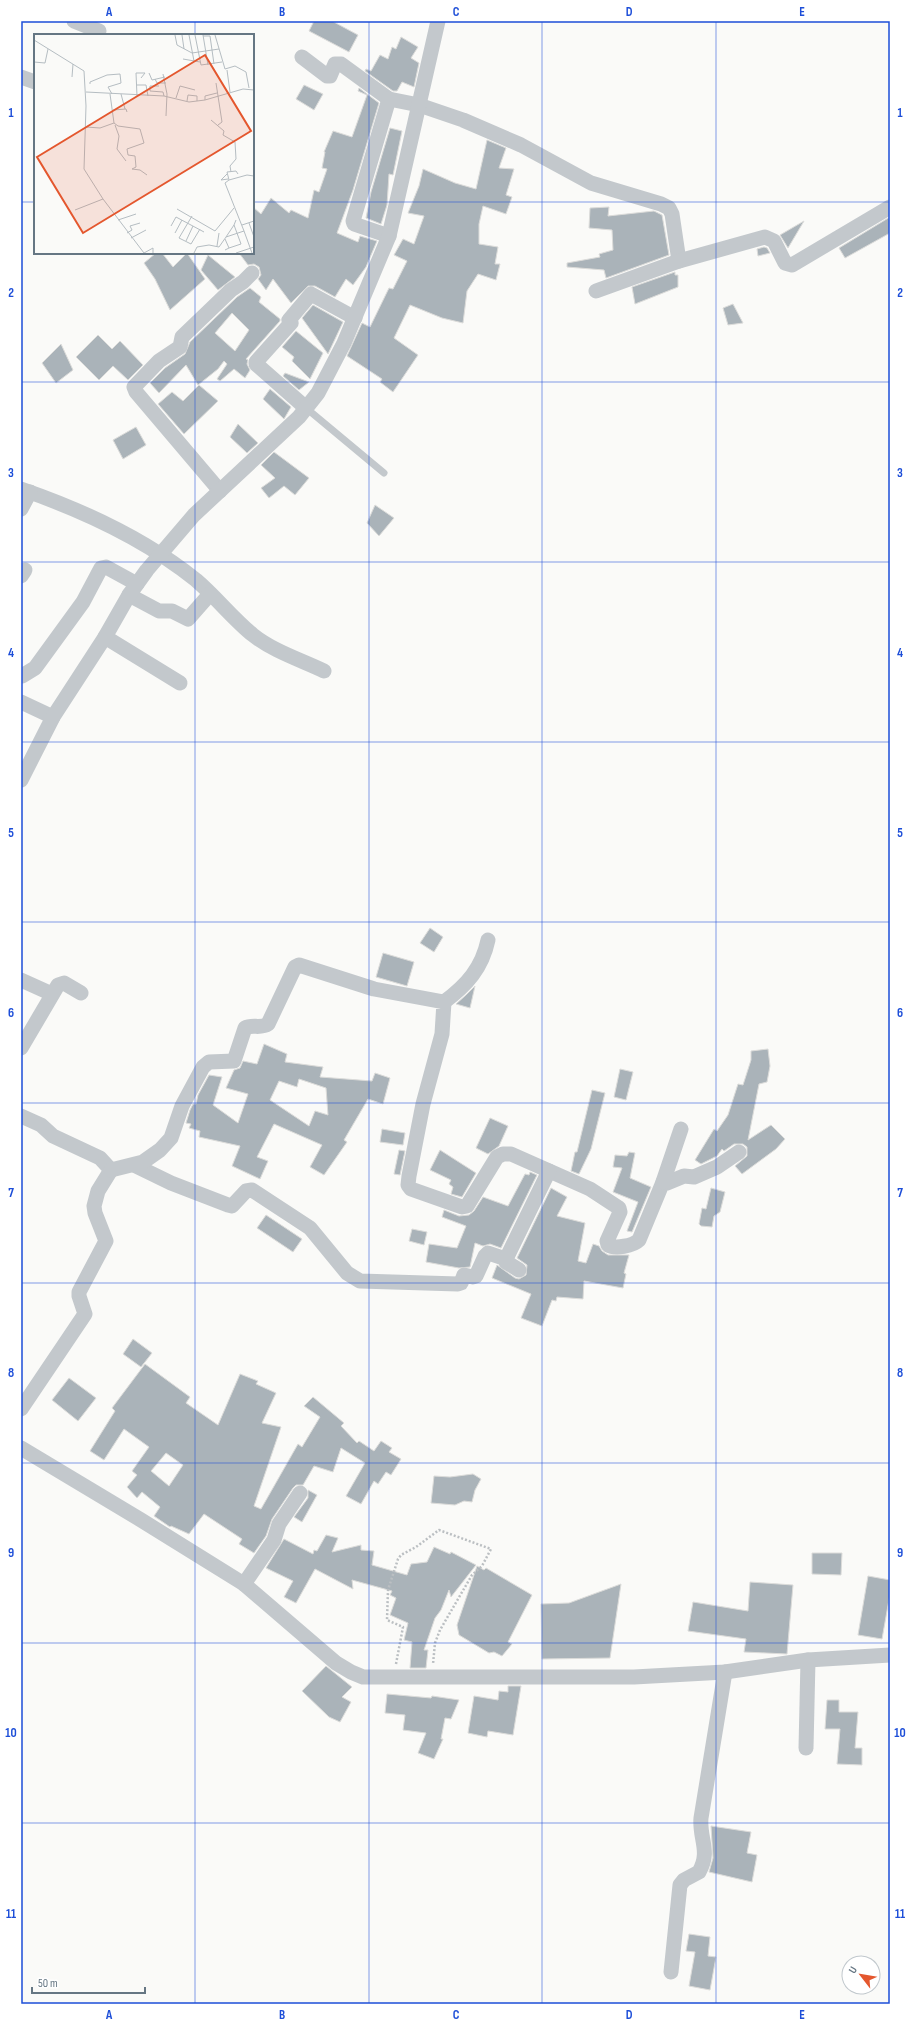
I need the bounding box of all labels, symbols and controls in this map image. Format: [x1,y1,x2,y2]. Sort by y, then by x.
text: A [105,4,113,20]
text: B [279,4,285,20]
text: C [453,4,460,20]
text: D [626,4,633,20]
text: E [799,4,805,20]
inset map [34,34,254,254]
text: 1 [8,105,14,121]
text: 1 [897,105,903,121]
text: 2 [8,285,14,301]
text: 2 [897,285,903,301]
text: 3 [8,465,14,481]
text: 3 [897,465,903,481]
text: 4 [8,645,14,661]
text: 4 [897,645,903,661]
text: 5 [8,825,14,841]
text: 5 [897,825,903,841]
text: 6 [8,1005,14,1021]
text: 6 [897,1005,903,1021]
text: 7 [8,1185,14,1201]
text: 7 [897,1185,903,1201]
text: 8 [8,1365,14,1381]
text: 8 [897,1365,903,1381]
text: 9 [8,1545,14,1561]
text: 9 [897,1545,903,1561]
text: 10 [5,1725,17,1741]
text: 10 [894,1725,906,1741]
text: 11 [6,1906,16,1922]
text: 11 [895,1906,905,1922]
north arrow [841,1955,881,1995]
text: U [846,1964,860,1976]
scale bar [32,1969,145,1995]
text: 50 m [38,1976,58,1991]
text: A [105,2007,113,2023]
text: B [279,2007,285,2023]
text: C [453,2007,460,2023]
text: D [626,2007,633,2023]
text: E [799,2007,805,2023]

